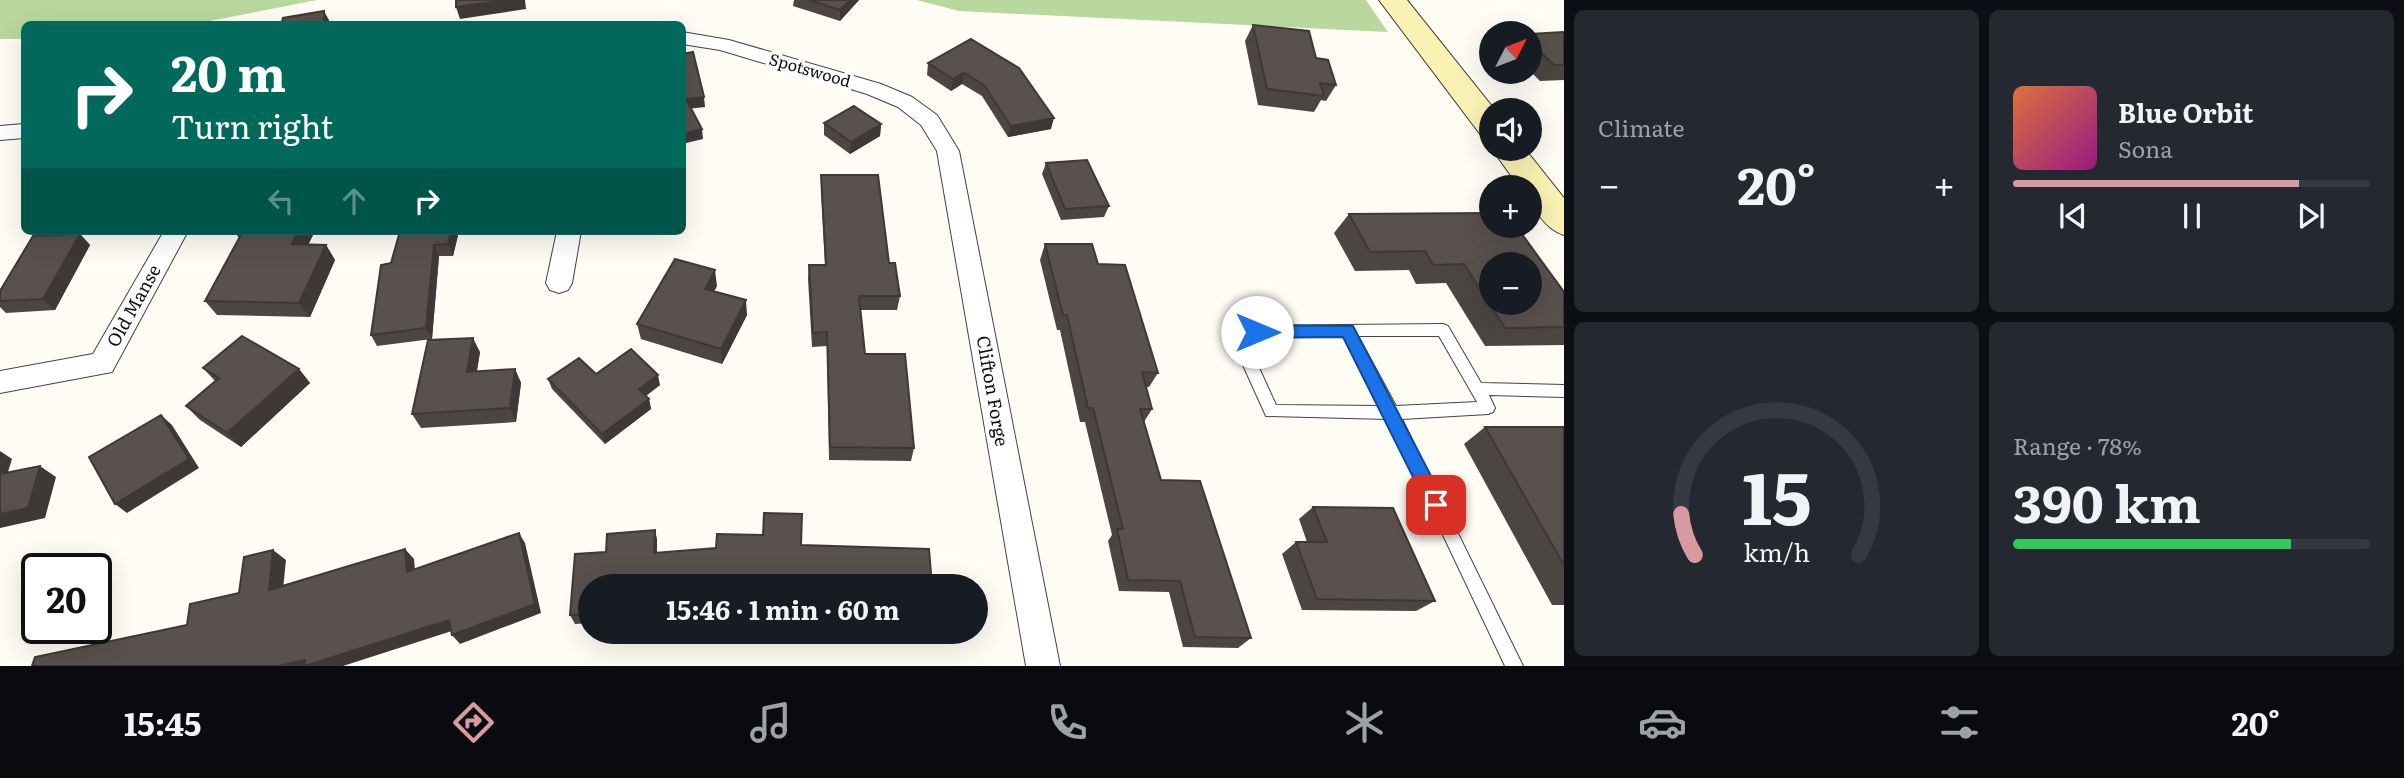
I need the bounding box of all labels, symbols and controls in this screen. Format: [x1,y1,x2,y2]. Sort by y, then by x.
north arrow [1479,21,1542,84]
map controls [1479,21,1542,315]
text: 20 m [171,34,286,107]
street label: Spotswood [767,46,854,92]
icon: right [56,49,147,140]
text: Blue Orbit [2118,92,2253,131]
button: sound [1479,98,1542,161]
text: Turn right [171,101,333,149]
text: Climate [1598,110,1684,144]
text: Sona [2118,131,2173,165]
text: 20° [1737,144,1816,221]
text: − [1598,154,1620,211]
text: + [1933,154,1955,211]
button: + [1479,175,1542,238]
icon: left [262,182,300,220]
icon: ahead [335,182,373,220]
icon: right [408,182,446,220]
icon: previous [2054,197,2092,235]
icon: pause [2173,197,2211,235]
icon: next [2292,197,2330,235]
button: − [1479,252,1542,315]
street label: Old Manse [99,259,166,351]
position arrow [1220,295,1294,369]
street label: Clifton Forge [970,333,1016,448]
text: Range · 78% [2013,428,2142,462]
text: 15 [1742,439,1811,547]
text: 390 km [2013,462,2201,539]
pin [1406,475,1466,535]
icon: arrive [1417,486,1455,524]
text: km/h [1743,533,1810,570]
speed limit sign: 20 [21,553,112,644]
text: 15:46 · 1 min · 60 m [666,589,900,628]
text: 15:45 [124,698,201,746]
icon: directions [449,698,498,747]
icon: music [746,698,795,747]
icon: phone [1043,698,1092,747]
icon: climate [1340,698,1389,747]
icon: car [1638,698,1687,747]
icon: filters [1935,698,1984,747]
text: 20° [2232,698,2280,746]

